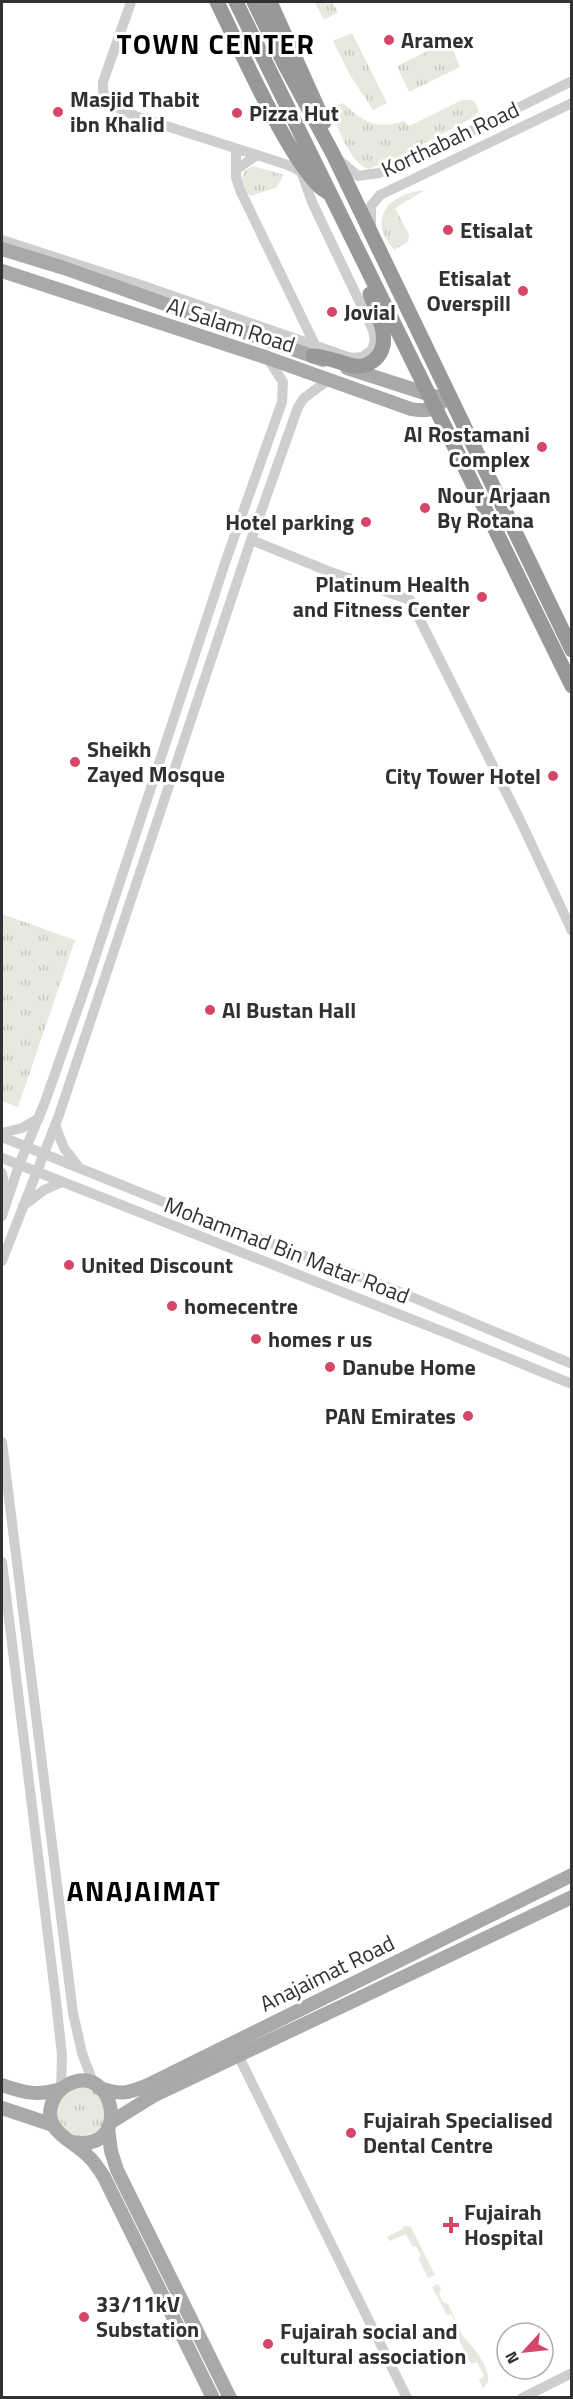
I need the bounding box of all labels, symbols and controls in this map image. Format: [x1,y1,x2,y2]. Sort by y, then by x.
district label: TOWN CENTER [117,22,315,65]
place label: Aramex [401,23,474,57]
marker: Aramex [382,33,396,47]
place label: Masjid Thabit ibn Khalid [70,82,199,141]
street label: Korthabah Road [375,92,525,186]
place label: Pizza Hut [249,96,339,130]
marker: Masjid Thabit ibn Khalid [51,105,65,119]
marker: Pizza Hut [230,106,244,120]
place label: Etisalat [460,213,533,247]
marker: Etisalat [441,223,455,237]
place label: Etisalat Overspill [427,261,511,320]
marker: Etisalat Overspill [516,284,530,298]
street label: Al Salam Road [163,288,299,362]
place label: Jovial [344,295,396,329]
marker: Jovial [325,305,339,319]
place label: Al Rostamani Complex [404,417,531,476]
marker: Al Rostamani Complex [535,440,549,454]
place label: Nour Arjaan By Rotana [437,478,551,537]
marker: Nour Arjaan By Rotana [418,501,432,515]
place label: Hotel parking [225,505,354,539]
marker: Hotel parking [359,515,373,529]
place label: Platinum Health and Fitness Center [293,567,470,626]
marker: Platinum Health and Fitness Center [475,590,489,604]
place label: Sheikh Zayed Mosque [87,732,225,791]
marker: Sheikh Zayed Mosque [68,755,82,769]
place label: City Tower Hotel [385,759,541,793]
marker: City Tower Hotel [546,769,560,783]
place label: Al Bustan Hall [222,993,356,1027]
marker: Al Bustan Hall [203,1003,217,1017]
street label: Mohammad Bin Matar Road [159,1187,415,1313]
place label: United Discount [81,1248,233,1282]
marker: United Discount [62,1258,76,1272]
place label: homecentre [184,1289,298,1323]
marker: homecentre [165,1299,179,1313]
place label: homes r us [268,1322,372,1356]
marker: homes r us [249,1332,263,1346]
place label: Danube Home [342,1350,476,1384]
marker: Danube Home [323,1360,337,1374]
place label: PAN Emirates [325,1399,456,1433]
marker: PAN Emirates [461,1409,475,1423]
district label: ANAJAIMAT [67,1869,221,1912]
street label: Anajaimat Road [254,1926,400,2020]
place label: Fujairah Specialised Dental Centre [363,2103,553,2162]
marker: Fujairah Specialised Dental Centre [344,2126,358,2140]
place label: Fujairah Hospital [464,2195,544,2254]
marker: Fujairah Hospital [442,2216,460,2234]
place label: 33/11kV Substation [96,2287,199,2346]
marker: 33/11kV Substation [77,2310,91,2324]
place label: Fujairah social and cultural association [280,2314,466,2373]
north arrow [495,2321,555,2381]
marker: Fujairah social and cultural association [261,2337,275,2351]
text: N [498,2347,525,2368]

